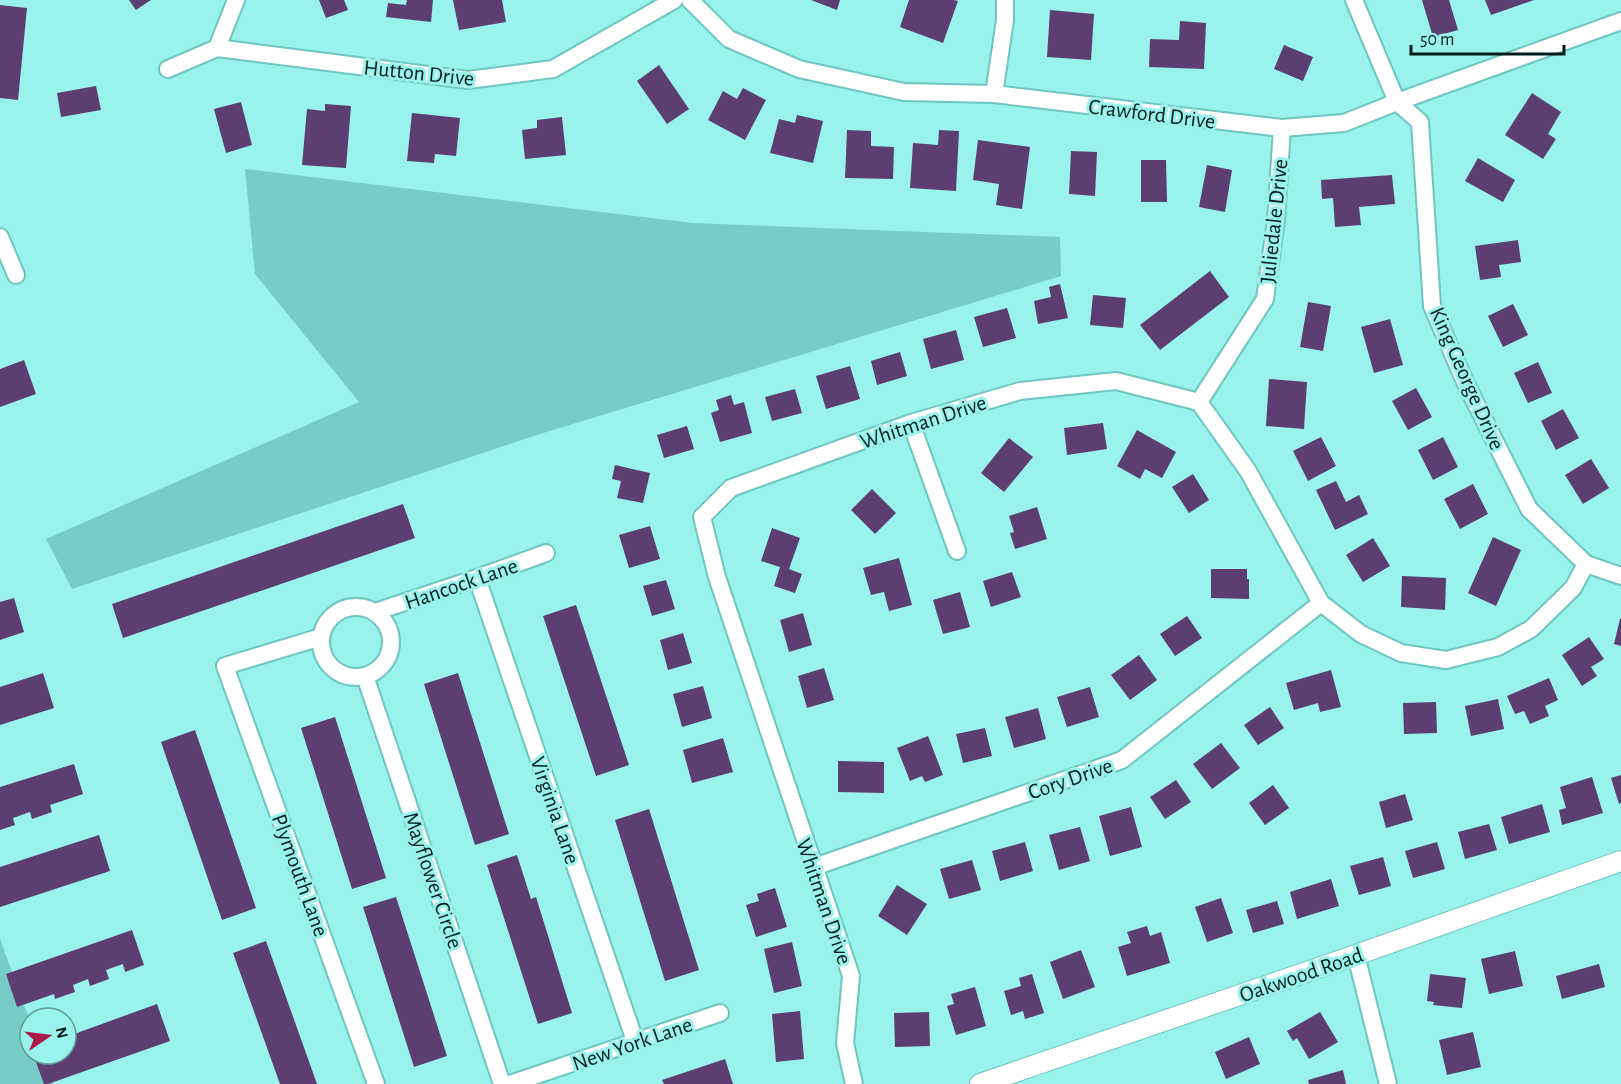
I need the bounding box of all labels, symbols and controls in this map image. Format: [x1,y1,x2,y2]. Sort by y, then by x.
scale bar [1411,18,1564,56]
text: 50 m [1420,31,1454,49]
street label: Hutton Drive [362,56,475,90]
street label: Crawford Drive [1087,95,1216,133]
street label: Juliedale Drive [1257,158,1291,285]
street label: King George Drive [1426,304,1508,453]
street label: Whitman Drive [857,391,989,453]
street label: Hancock Lane [402,554,521,614]
street label: Virginia Lane [526,754,584,867]
street label: Cory Drive [1025,754,1115,804]
street label: Mayflower Circle [399,809,467,951]
street label: Plymouth Lane [268,811,332,940]
street label: Whitman Drive [792,836,856,967]
street label: Oakwood Road [1237,944,1366,1006]
north arrow [18,1006,78,1066]
street label: New York Lane [569,1013,695,1075]
text: N [52,1025,71,1040]

